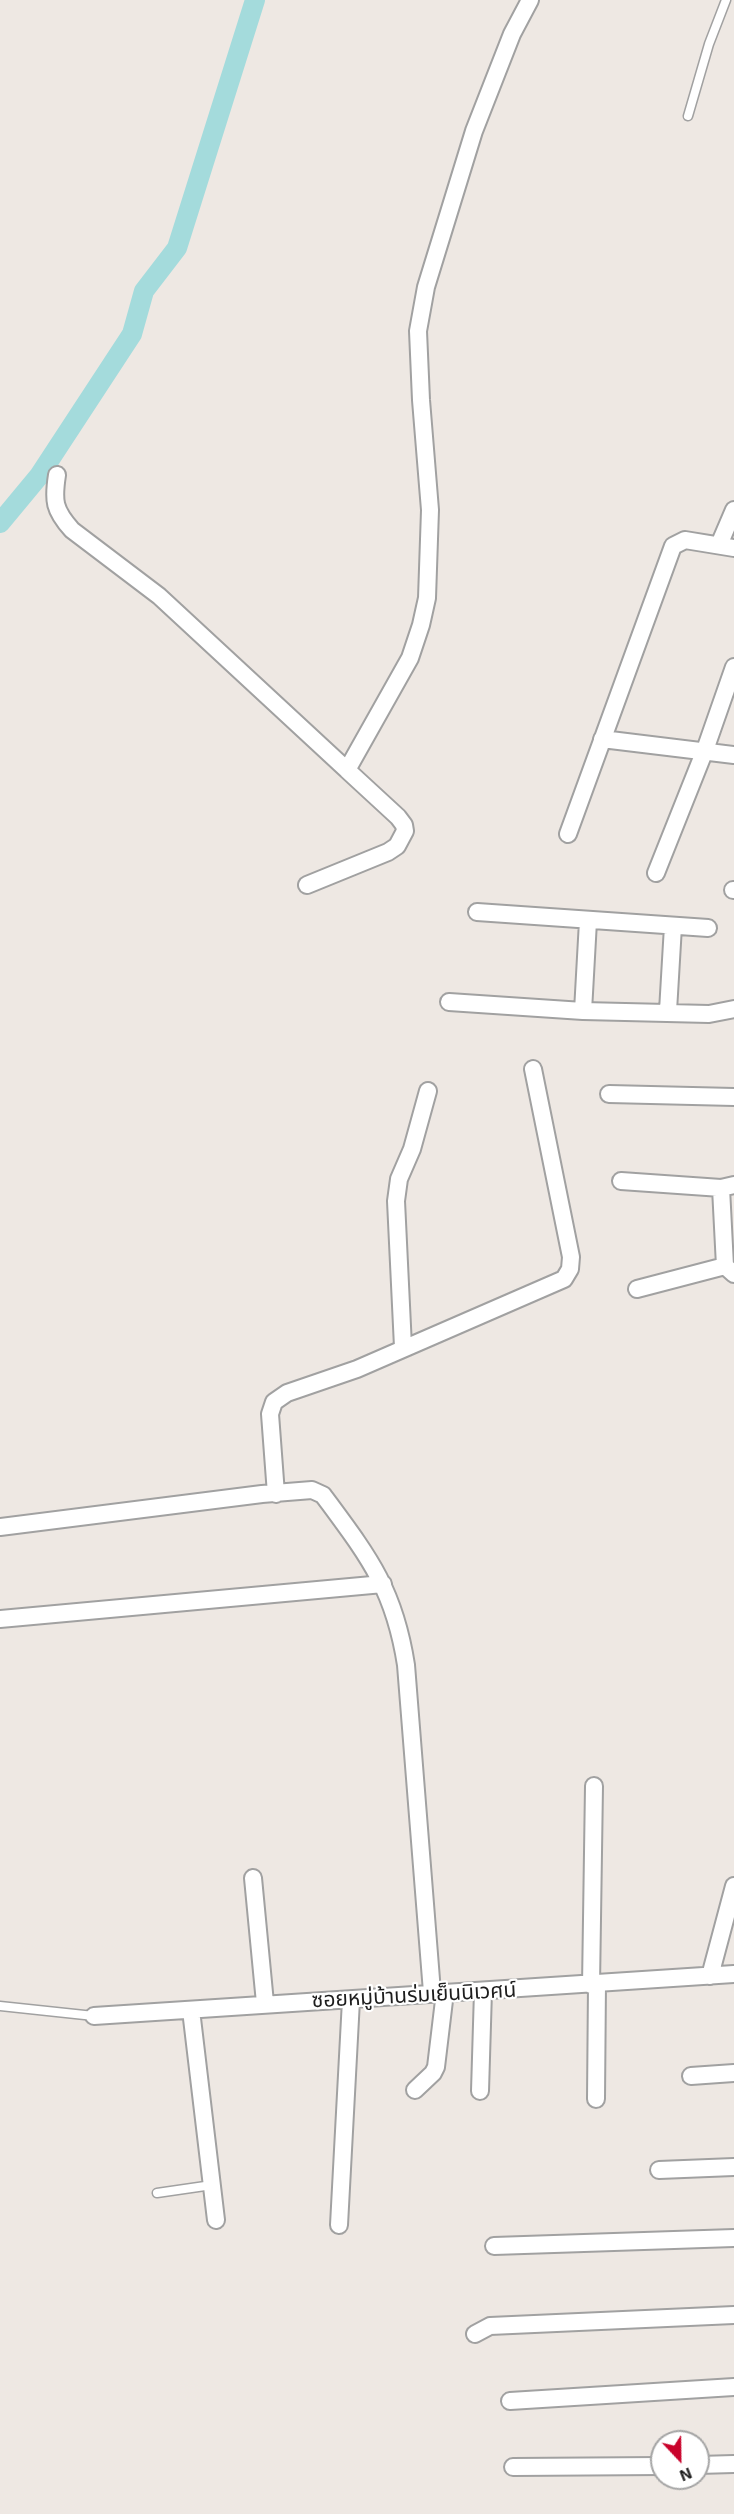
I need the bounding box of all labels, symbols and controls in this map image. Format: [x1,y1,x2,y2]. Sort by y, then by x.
street label: ซอยหมู่บ้านร่มเย็นนิเวศน์ [311,1977,517,2013]
north arrow [650,2430,710,2490]
text: N [677,2464,695,2486]

